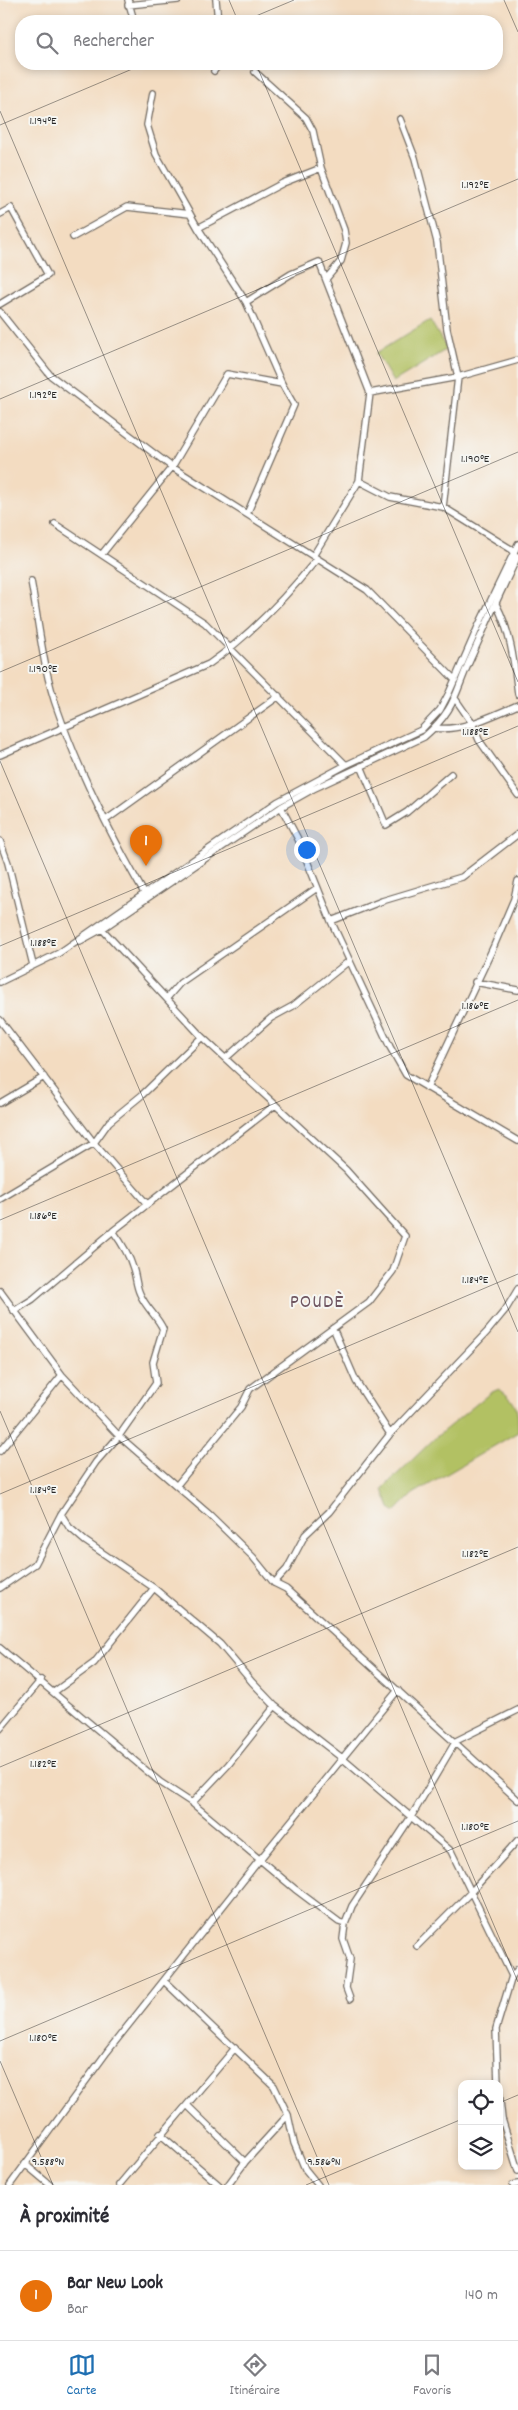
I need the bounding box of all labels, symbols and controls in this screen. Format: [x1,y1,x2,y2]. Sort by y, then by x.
search box [15,15,503,70]
icon: search [33,29,61,57]
text: Rechercher [73,29,154,56]
text: 1.194°E [29,113,57,130]
text: 1.192°E [461,177,489,194]
text: 1.192°E [29,387,57,404]
text: 1.190°E [461,451,490,468]
text: 1.190°E [29,661,58,678]
text: 1.188°E [462,724,489,741]
pin: 1 [130,825,162,866]
your location [294,837,320,863]
text: 1.188°E [30,935,57,952]
text: 1.186°E [461,998,489,1015]
text: 1.186°E [29,1208,57,1225]
text: 1.184°E [462,1272,489,1289]
district label: POUDÈ [290,1289,344,1317]
text: 1.184°E [30,1482,57,1499]
text: 1.182°E [462,1546,489,1563]
text: 1.182°E [30,1756,57,1773]
text: 1.180°E [461,1819,489,1836]
text: 1.180°E [29,2030,57,2047]
map controls [458,2080,503,2170]
button: locate [458,2080,503,2125]
button: layers [458,2125,503,2170]
text: 9.588°N [32,2154,64,2171]
text: 9.586°N [307,2154,341,2171]
text: À proximité [20,2203,109,2233]
text: Bar New Look [67,2271,163,2298]
text: 1 [34,2284,38,2307]
text: 140 m [464,2284,498,2307]
text: Bar [67,2298,88,2321]
tab: Carte [67,2351,97,2401]
tab: Itinéraire [230,2351,280,2401]
tab: Favoris [413,2351,451,2401]

